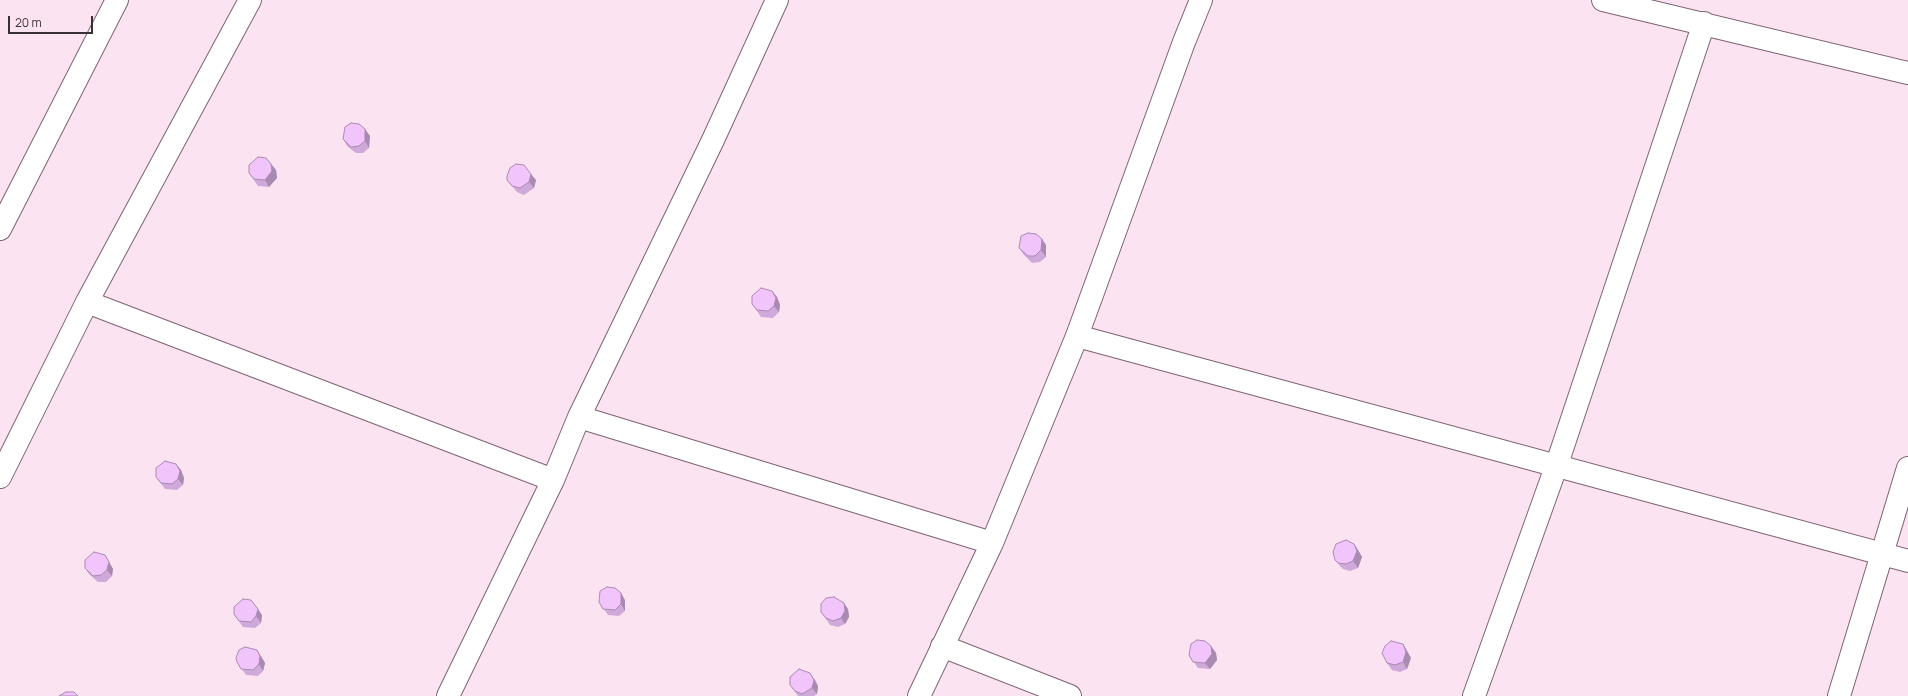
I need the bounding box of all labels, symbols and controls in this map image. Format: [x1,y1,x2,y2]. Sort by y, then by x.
scale bar [10,8,95,34]
text: 20 m [15,14,42,31]

